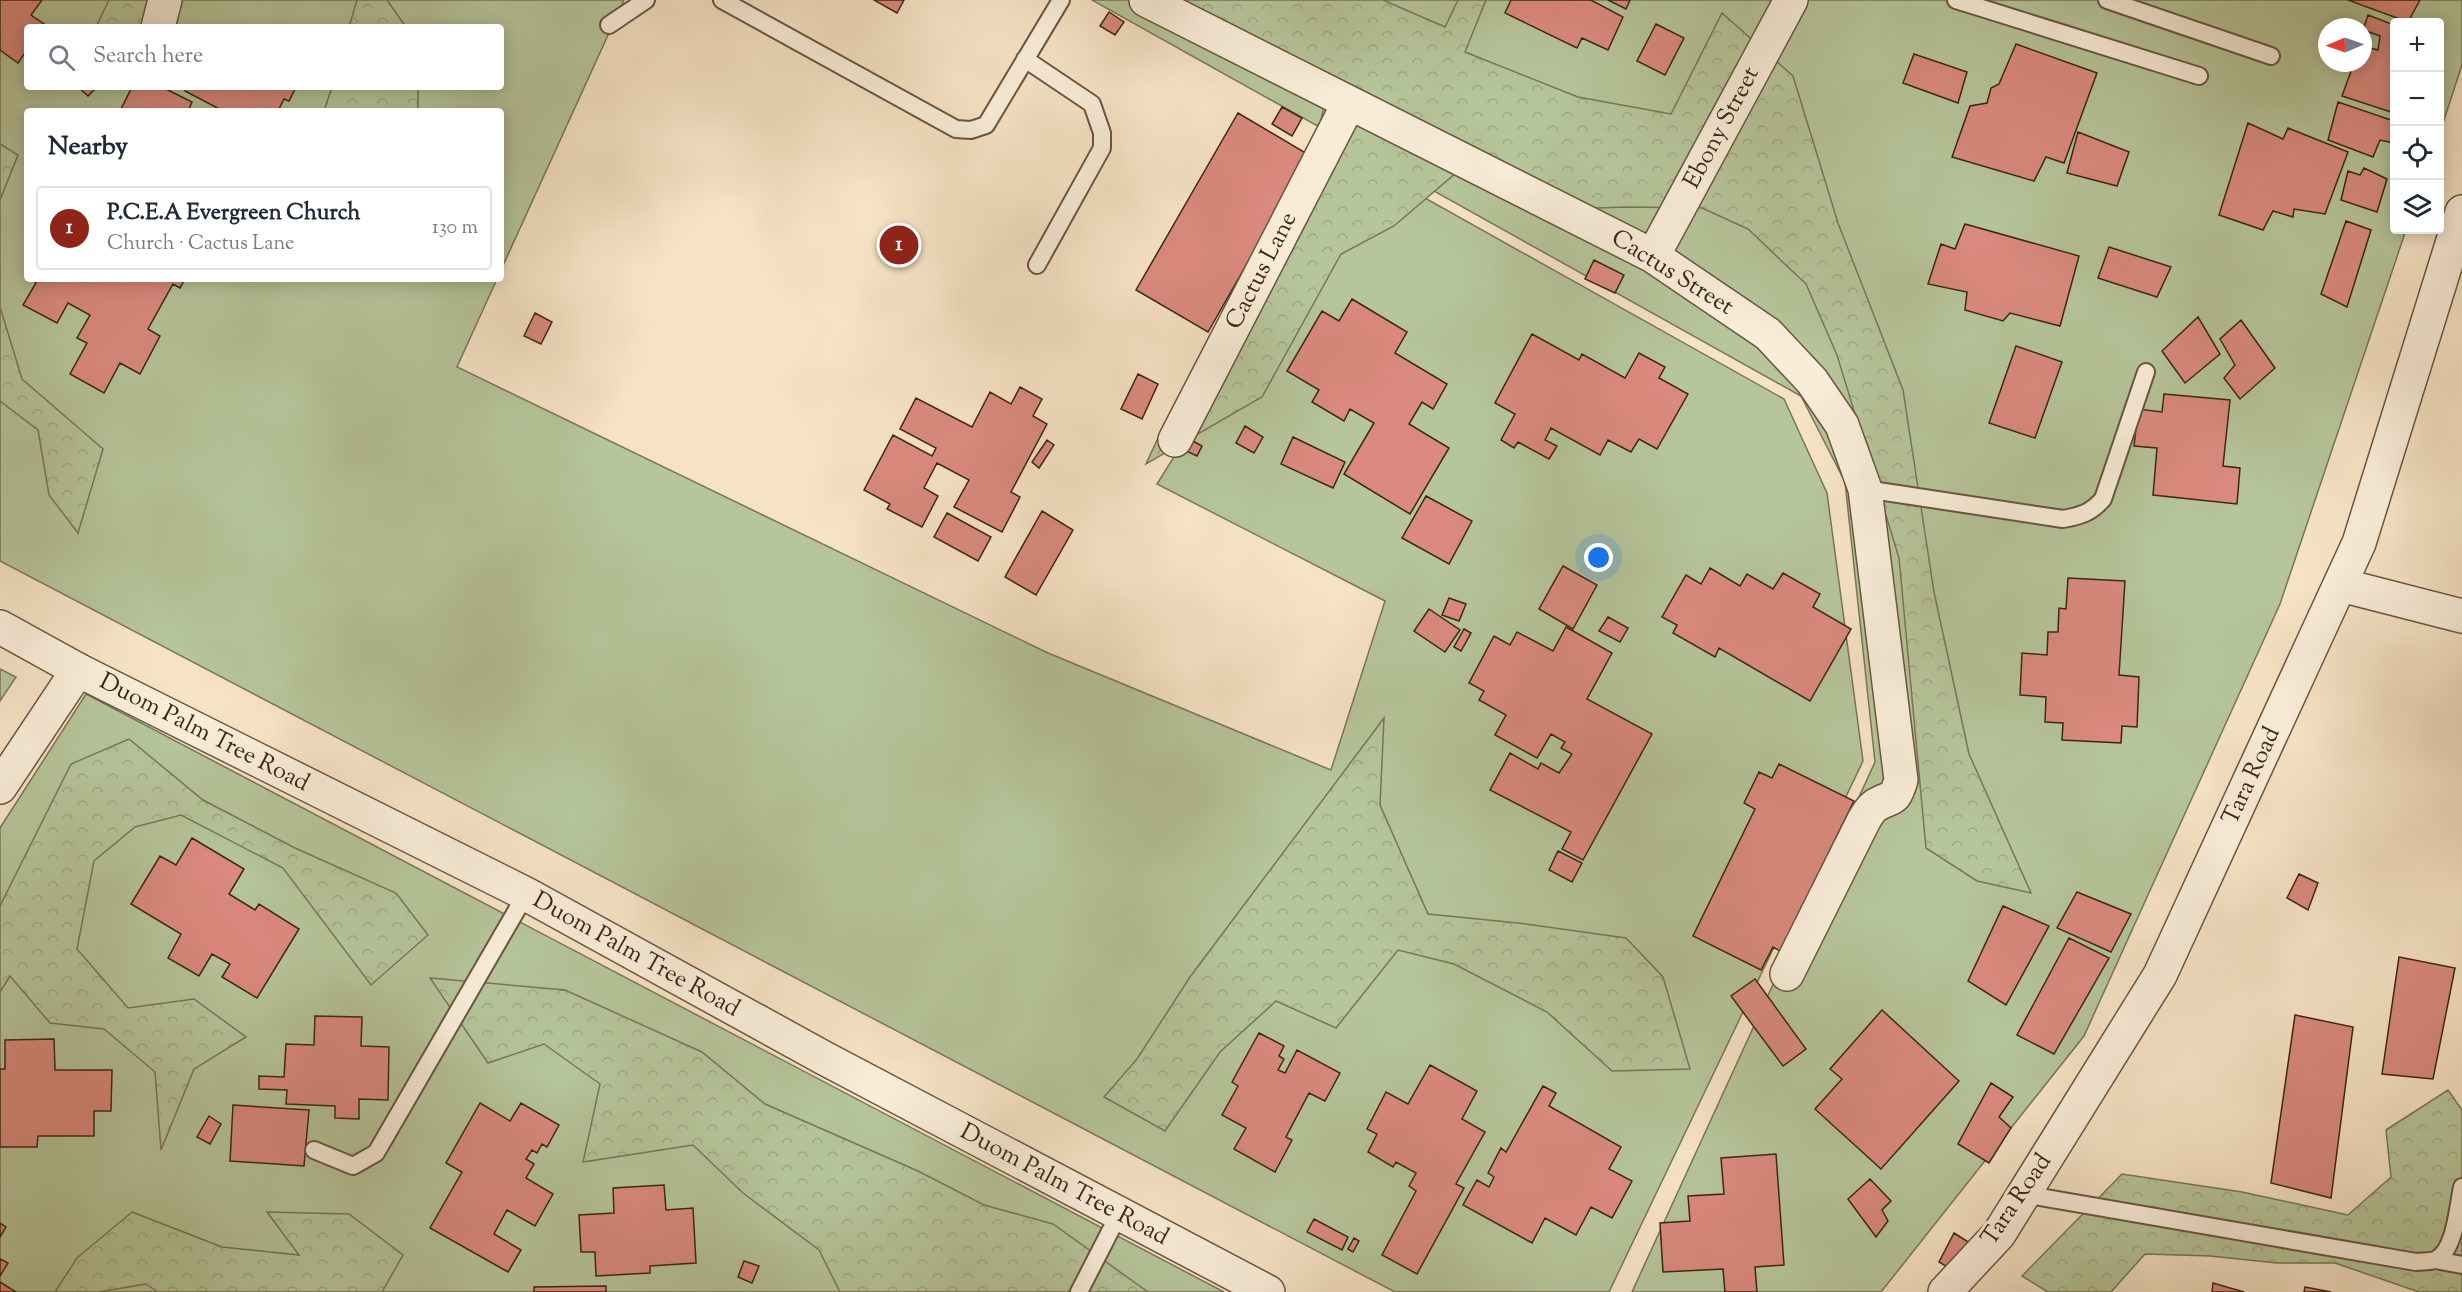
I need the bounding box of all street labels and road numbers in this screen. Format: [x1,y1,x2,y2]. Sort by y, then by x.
street label: Ebony Street [1676,61,1768,195]
street label: Cactus Lane [1218,206,1306,336]
street label: Cactus Street [1604,222,1740,324]
street label: Duom Palm Tree Road [93,665,315,801]
street label: Tara Road [2214,721,2290,831]
street label: Duom Palm Tree Road [526,884,746,1026]
street label: Duom Palm Tree Road [954,1116,1175,1255]
street label: Tara Road [1974,1147,2061,1253]

